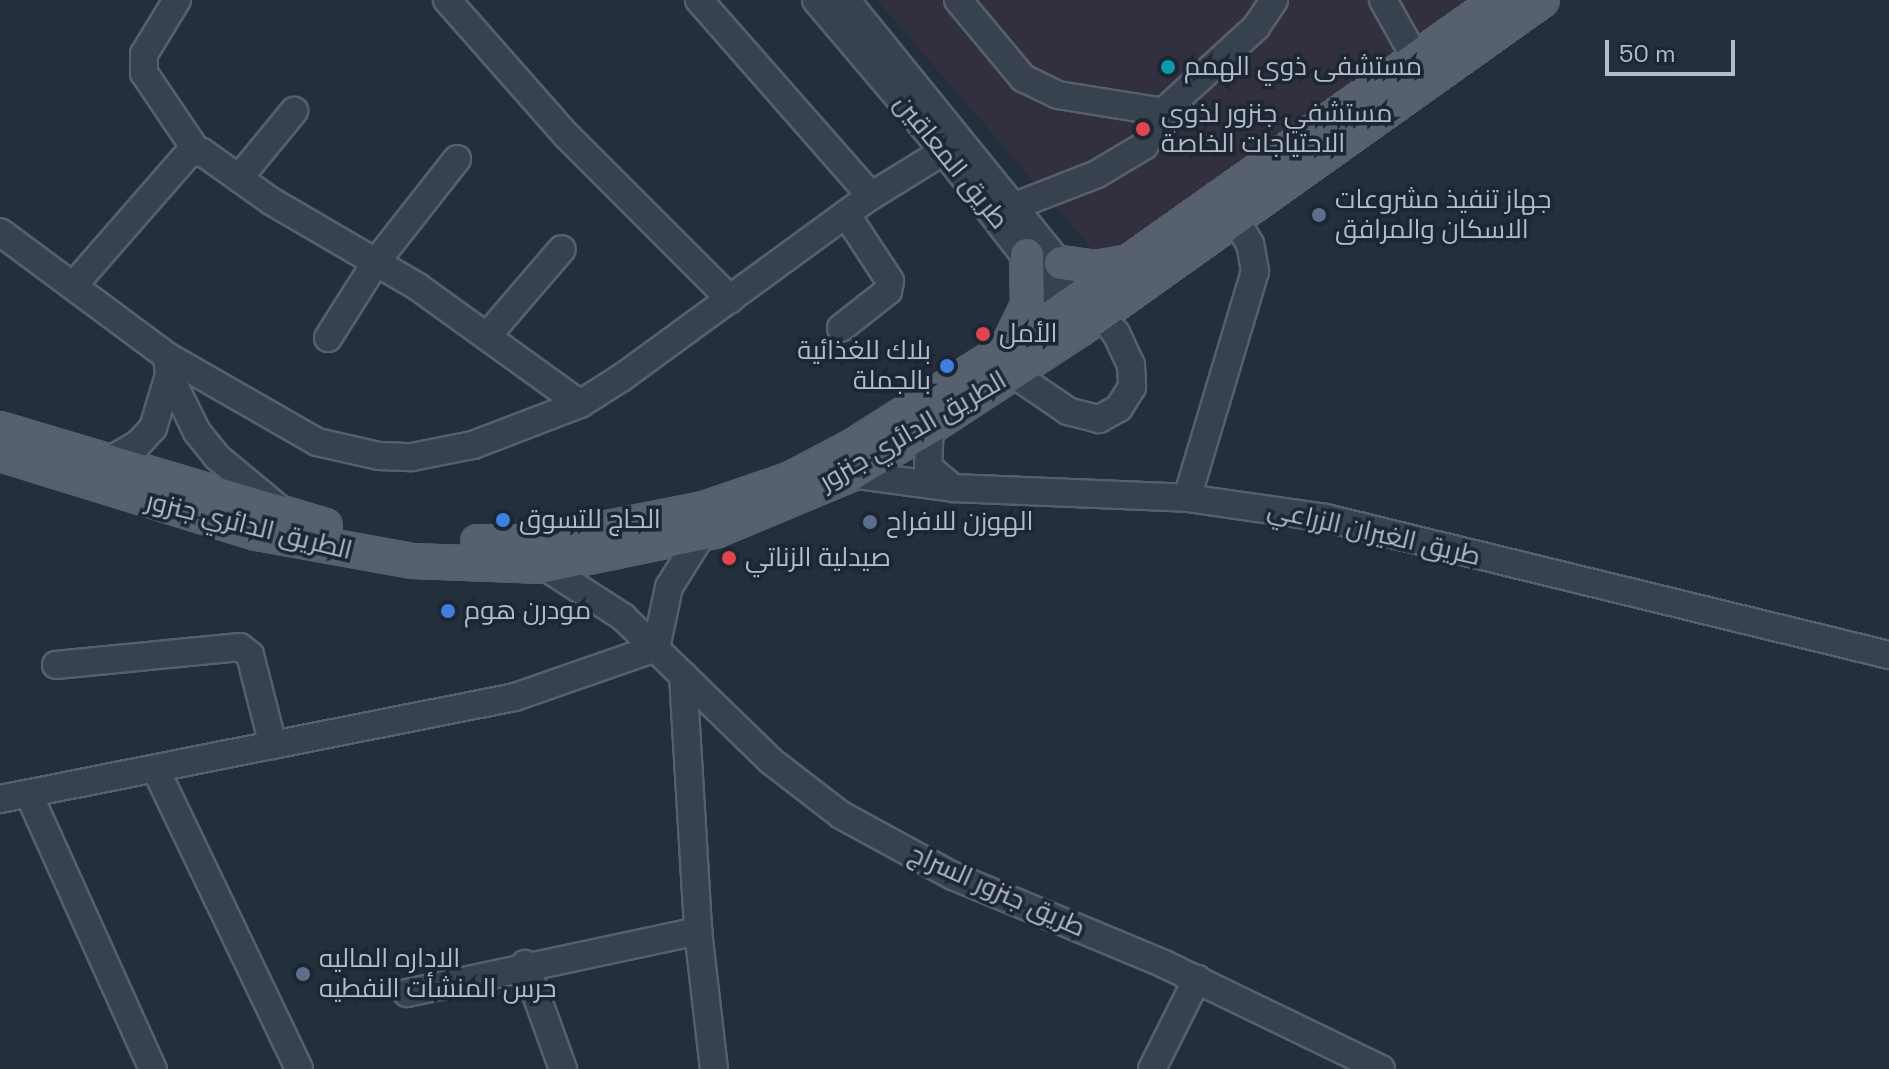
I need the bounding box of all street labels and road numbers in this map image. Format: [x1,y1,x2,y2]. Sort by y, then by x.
street label: طريق المعاقين [887,89,1015,235]
street label: الطريق الدائري جنزور [814,365,1012,497]
street label: الطريق الدائري جنزور [143,485,355,567]
street label: طريق الغيران الزراعي [1265,493,1483,573]
street label: طريق جنزور السراج [904,838,1090,944]

